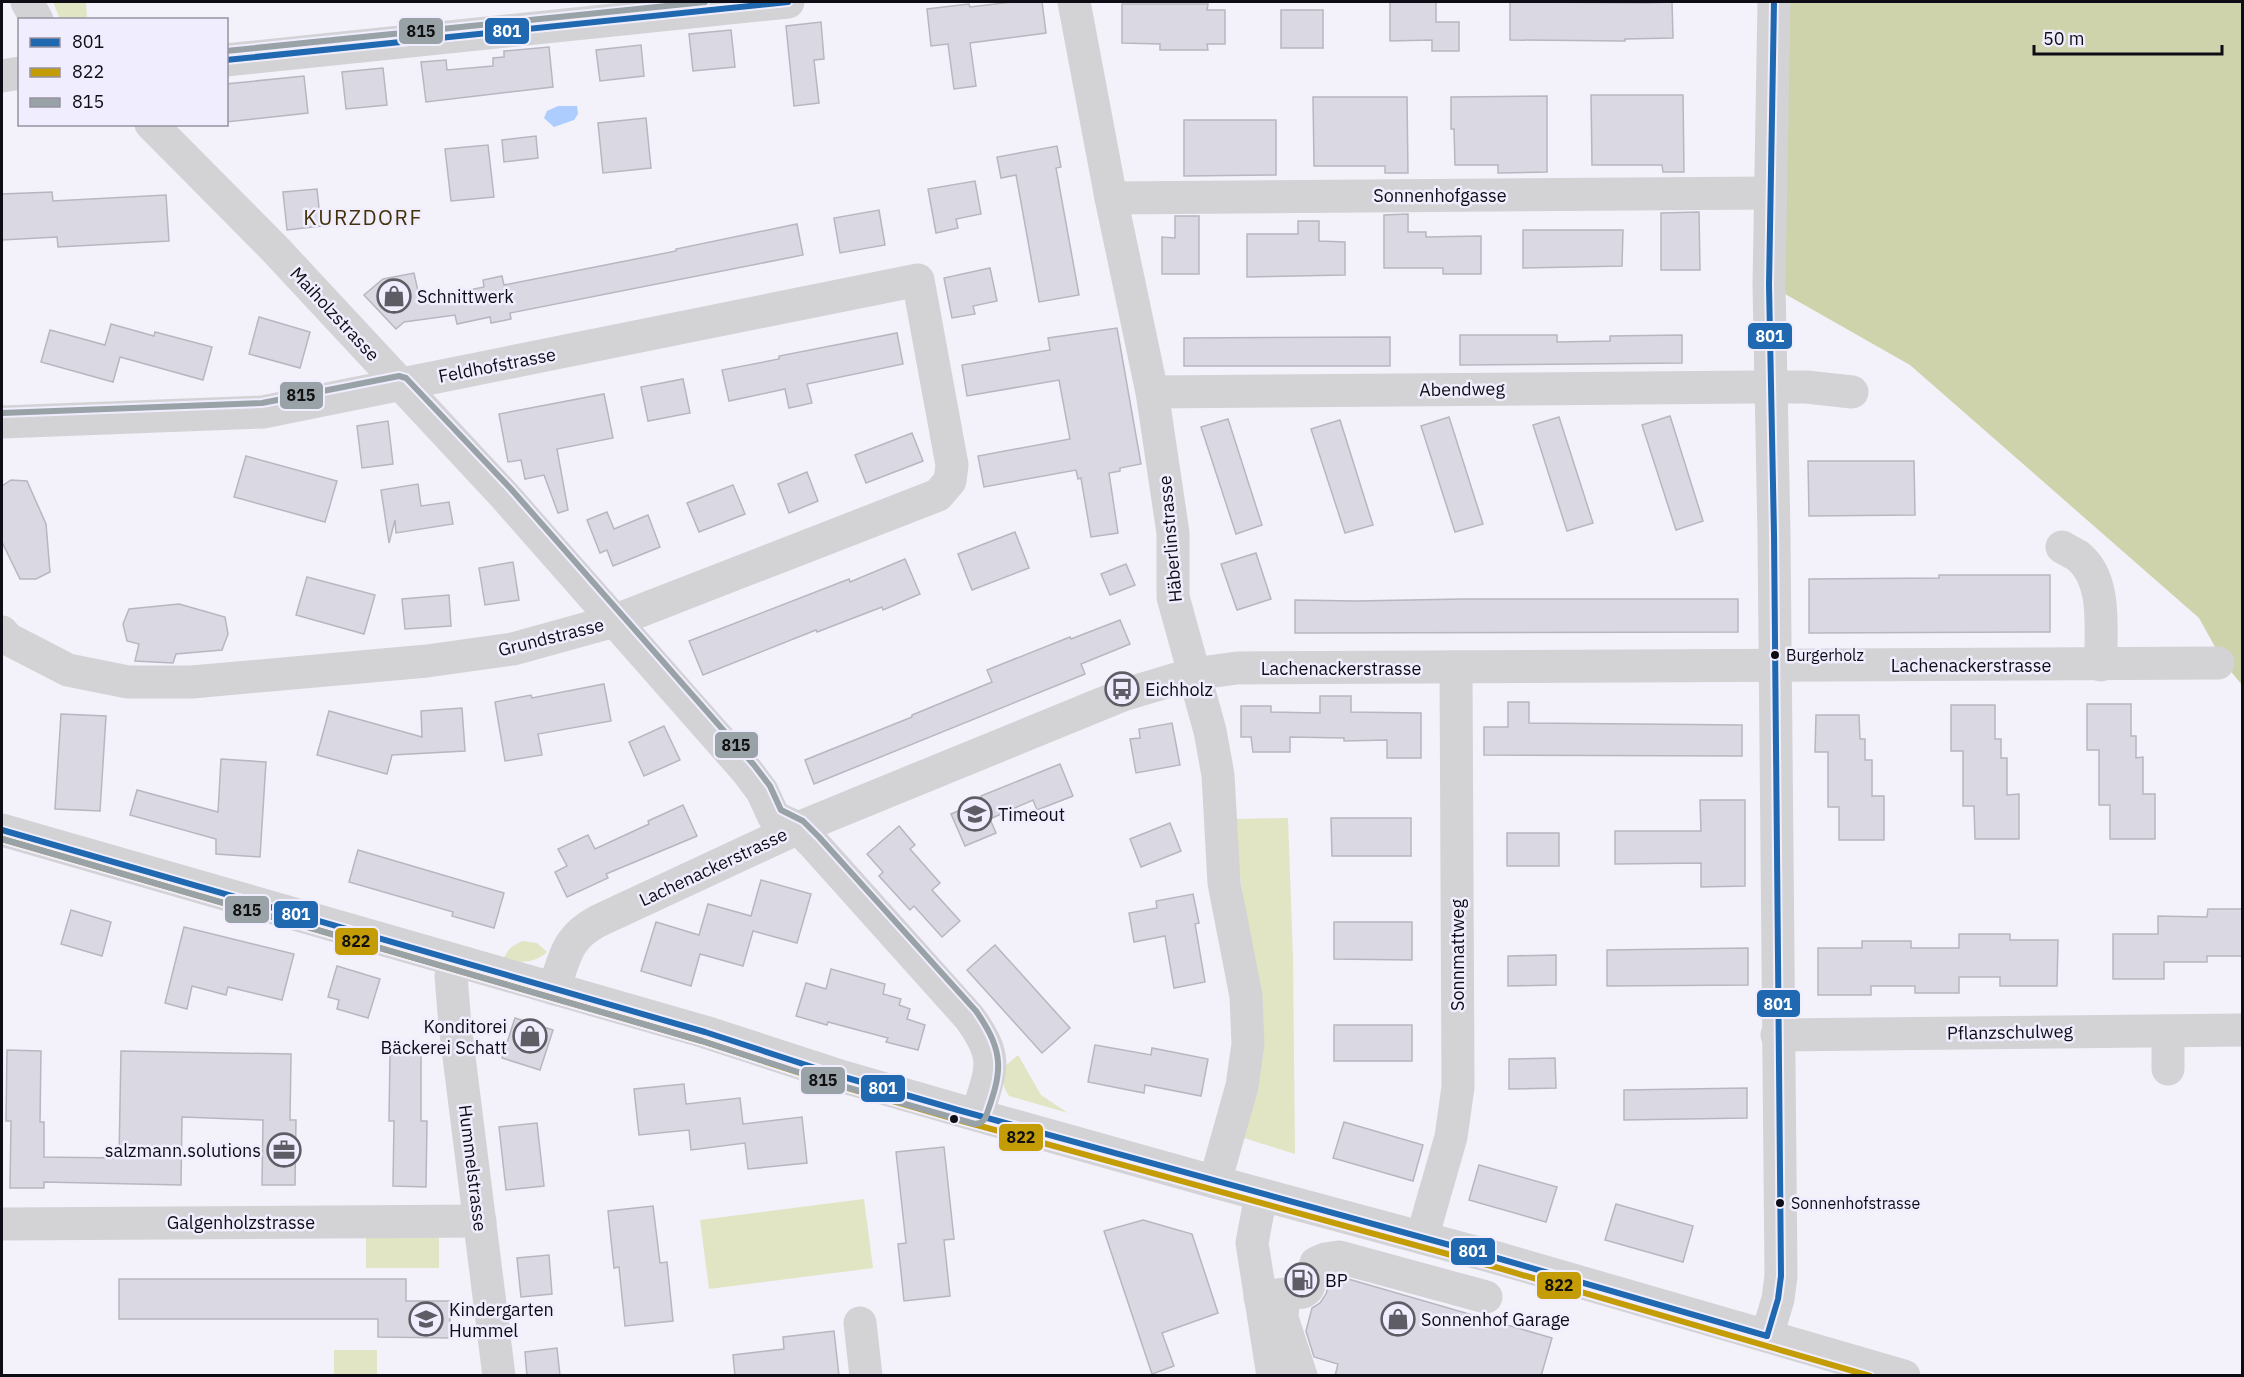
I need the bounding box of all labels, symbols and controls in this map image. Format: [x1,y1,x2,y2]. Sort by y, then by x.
line badge: 815 [398,17,444,45]
line badge: 801 [484,17,530,45]
legend [18,18,228,126]
scale bar [2034,18,2222,56]
text: 815 [407,21,436,41]
text: 801 [493,21,522,41]
text: 50 m [2043,27,2085,50]
text: 801 [72,30,104,53]
text: 822 [72,60,104,83]
text: 815 [72,90,104,113]
street label: Sonnenhofgasse [1373,184,1507,207]
district label: KURZDORF [303,203,423,231]
street label: Maiholzstrasse [285,262,385,366]
shop icon: Schnittwerk [376,278,412,314]
place label: Schnittwerk [417,285,514,308]
line badge: 801 [1747,322,1793,350]
text: 801 [1756,326,1785,346]
street label: Feldhofstrasse [436,342,558,388]
street label: Abendweg [1419,377,1506,401]
line badge: 815 [279,381,324,410]
text: 815 [287,385,316,405]
street label: Häberlinstrasse [1153,474,1187,603]
street label: Grundstrasse [496,613,606,661]
place label: Burgerholz [1786,645,1864,665]
marker: Burgerholz [1769,649,1781,661]
street label: Lachenackerstrasse [1891,654,2051,677]
street label: Lachenackerstrasse [1261,657,1421,680]
bus stop icon: Eichholz [1104,671,1140,707]
place label: Eichholz [1145,678,1213,701]
line badge: 815 [714,731,759,759]
text: 815 [722,735,751,755]
school or university icon: Timeout [957,796,993,832]
place label: Timeout [998,803,1065,826]
street label: Lachenackerstrasse [635,823,791,911]
line badge: 815 [224,895,270,924]
street label: Sonnmattweg [1446,899,1469,1011]
text: 815 [233,900,262,920]
line badge: 801 [273,900,319,929]
text: 801 [282,904,311,924]
line badge: 822 [334,927,379,956]
text: 822 [342,931,370,951]
line badge: 801 [1756,989,1801,1018]
text: 801 [1764,994,1793,1014]
place label: Konditorei Bäckerei Schatt [381,1015,507,1059]
shop icon: Konditorei Bäckerei Schatt [512,1018,548,1054]
street label: Pflanzschulweg [1947,1019,2074,1045]
line badge: 815 [800,1066,846,1095]
text: 815 [809,1070,838,1090]
line badge: 801 [860,1074,906,1103]
text: 801 [869,1078,898,1098]
street label: Hummelstrasse [454,1103,492,1233]
unlabelled marker [948,1113,960,1125]
line badge: 822 [998,1123,1044,1152]
text: 822 [1007,1127,1035,1147]
office icon: salzmann.solutions [266,1132,302,1168]
place label: salzmann.solutions [105,1139,261,1162]
place label: Sonnenhofstrasse [1791,1193,1921,1213]
marker: Sonnenhofstrasse [1774,1197,1786,1209]
street label: Galgenholzstrasse [167,1211,315,1234]
line badge: 801 [1450,1237,1496,1266]
text: 801 [1459,1241,1488,1261]
fuel station icon: BP [1284,1262,1320,1298]
place label: BP [1325,1269,1348,1292]
line badge: 822 [1536,1271,1582,1300]
text: 822 [1545,1275,1573,1295]
place label: Kindergarten Hummel [449,1298,554,1342]
school or university icon: Kindergarten Hummel [408,1301,444,1337]
shop icon: Sonnenhof Garage [1380,1301,1416,1337]
place label: Sonnenhof Garage [1421,1308,1570,1331]

